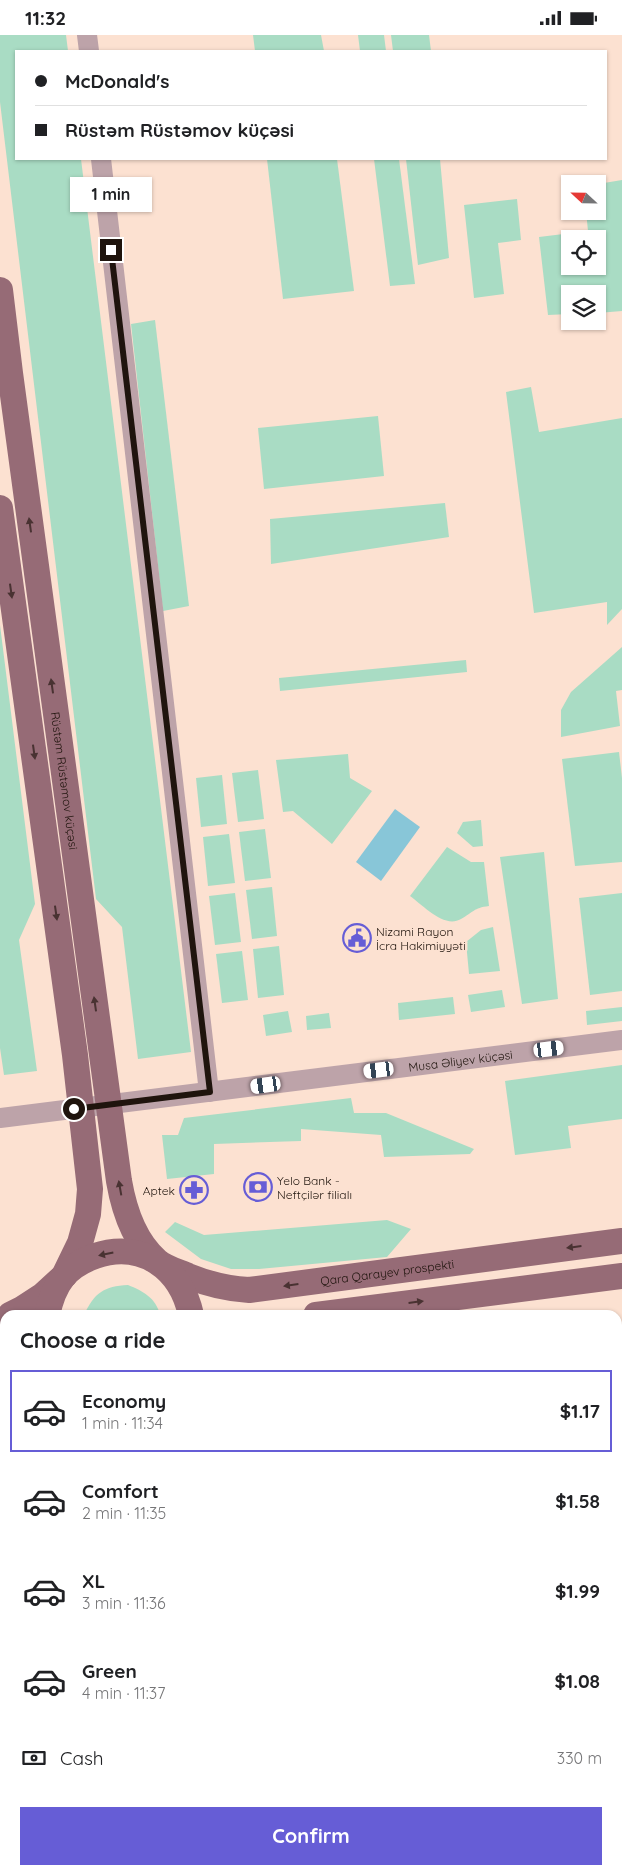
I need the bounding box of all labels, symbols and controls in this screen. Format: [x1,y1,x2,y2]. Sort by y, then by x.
text: 11:32 [25,6,66,30]
text: McDonald's [65,69,169,93]
text: Rüstəm Rüstəmov küçəsi [65,118,294,142]
north arrow [561,175,606,220]
map controls [561,175,606,330]
callout: 1 min [70,177,152,213]
text: 1 min [92,184,130,204]
button: locate [561,230,606,275]
route end [100,239,122,261]
button: layers [561,285,606,330]
one-way arrow [26,517,34,533]
one-way arrow [8,583,16,599]
one-way arrow [48,678,56,694]
street label: Rüstəm Rüstəmov küçəsi [48,711,82,851]
one-way arrow [30,744,38,760]
one-way arrow [52,905,60,921]
public building icon: Nizami Rayon İcra Hakimiyyəti [342,923,372,953]
place label: Nizami Rayon İcra Hakimiyyəti [376,924,466,953]
one-way arrow [90,995,98,1011]
car [533,1040,564,1058]
street label: Musa Əliyev küçəsi [407,1046,513,1074]
car [363,1061,394,1079]
car [250,1075,281,1095]
route start [63,1098,85,1120]
bank icon: Yelo Bank - Neftçilər filialı [243,1172,273,1202]
place label: Yelo Bank - Neftçilər filialı [277,1173,352,1202]
pharmacy icon: Aptek [179,1175,209,1205]
one-way arrow [116,1180,124,1196]
place label: Aptek [143,1183,175,1198]
one-way arrow [565,1243,581,1251]
one-way arrow [97,1250,113,1258]
street label: Qara Qarayev prospekti [319,1256,455,1288]
one-way arrow [283,1281,299,1289]
one-way arrow [408,1298,424,1306]
text: Choose a ride [20,1326,165,1354]
icon: car [22,1389,67,1434]
text: Economy [82,1389,166,1413]
text: $1.17 [560,1399,600,1423]
text: 1 min · 11:34 [82,1413,163,1433]
icon: car [22,1479,67,1524]
text: Comfort [82,1479,159,1503]
text: $1.58 [555,1489,600,1513]
text: 2 min · 11:35 [82,1503,166,1523]
icon: car [22,1569,67,1614]
text: XL [82,1569,105,1593]
text: $1.99 [555,1579,600,1603]
text: 3 min · 11:36 [82,1593,166,1613]
icon: car [22,1659,67,1704]
text: Green [82,1659,137,1683]
text: $1.08 [554,1669,600,1693]
text: 4 min · 11:37 [82,1683,165,1703]
icon: cash [20,1744,48,1772]
text: Cash [60,1746,104,1770]
text: 330 m [557,1748,602,1768]
button: Confirm [20,1807,602,1865]

